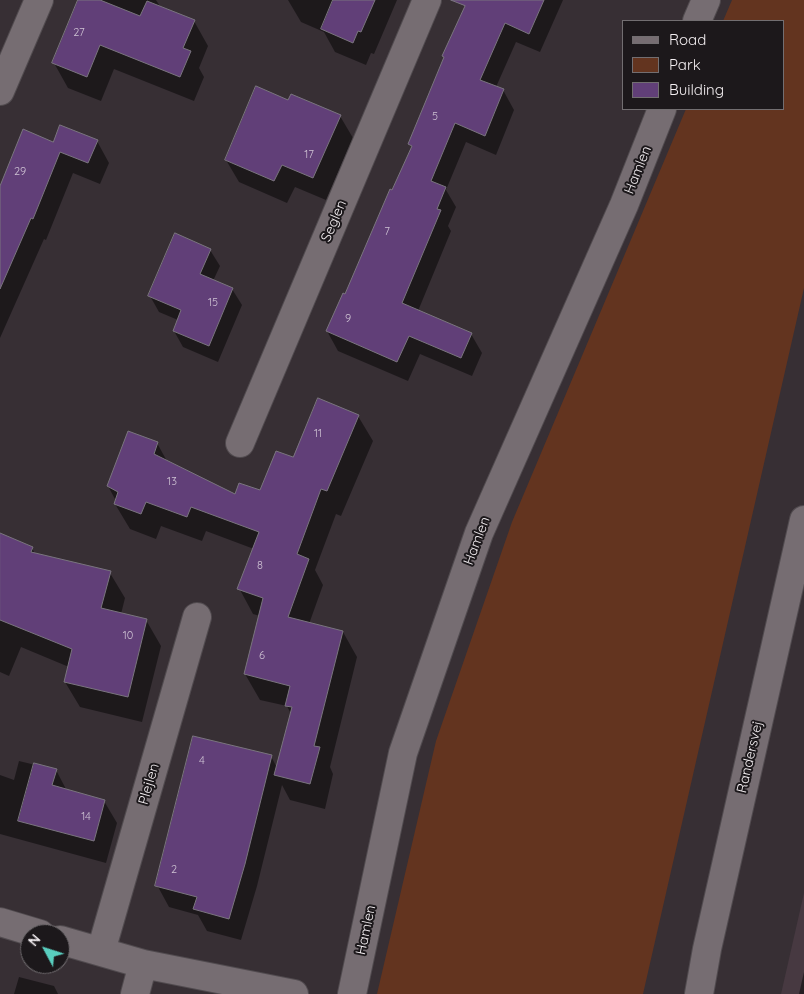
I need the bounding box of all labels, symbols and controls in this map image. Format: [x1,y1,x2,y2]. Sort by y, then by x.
legend [622,20,784,110]
house number: 27 [73,26,85,40]
text: Road [669,30,706,49]
text: Park [669,55,701,74]
text: Building [669,80,724,99]
house number: 5 [432,110,438,124]
street label: Hamlen [621,143,655,197]
house number: 17 [304,148,314,162]
house number: 29 [14,165,26,179]
street label: Seglen [318,198,350,244]
house number: 7 [384,225,390,239]
house number: 15 [208,296,218,310]
house number: 9 [345,312,351,326]
house number: 11 [314,427,322,441]
house number: 13 [167,475,177,489]
street label: Hamlen [460,514,494,568]
house number: 8 [257,559,263,573]
house number: 10 [123,629,133,643]
house number: 6 [259,649,265,663]
street label: Randersvej [734,719,766,795]
house number: 4 [199,754,205,768]
street label: Plejlen [135,761,163,807]
house number: 14 [81,810,91,824]
house number: 2 [171,863,177,877]
street label: Hamlen [353,904,379,956]
north arrow [20,924,70,974]
text: N [24,930,44,950]

